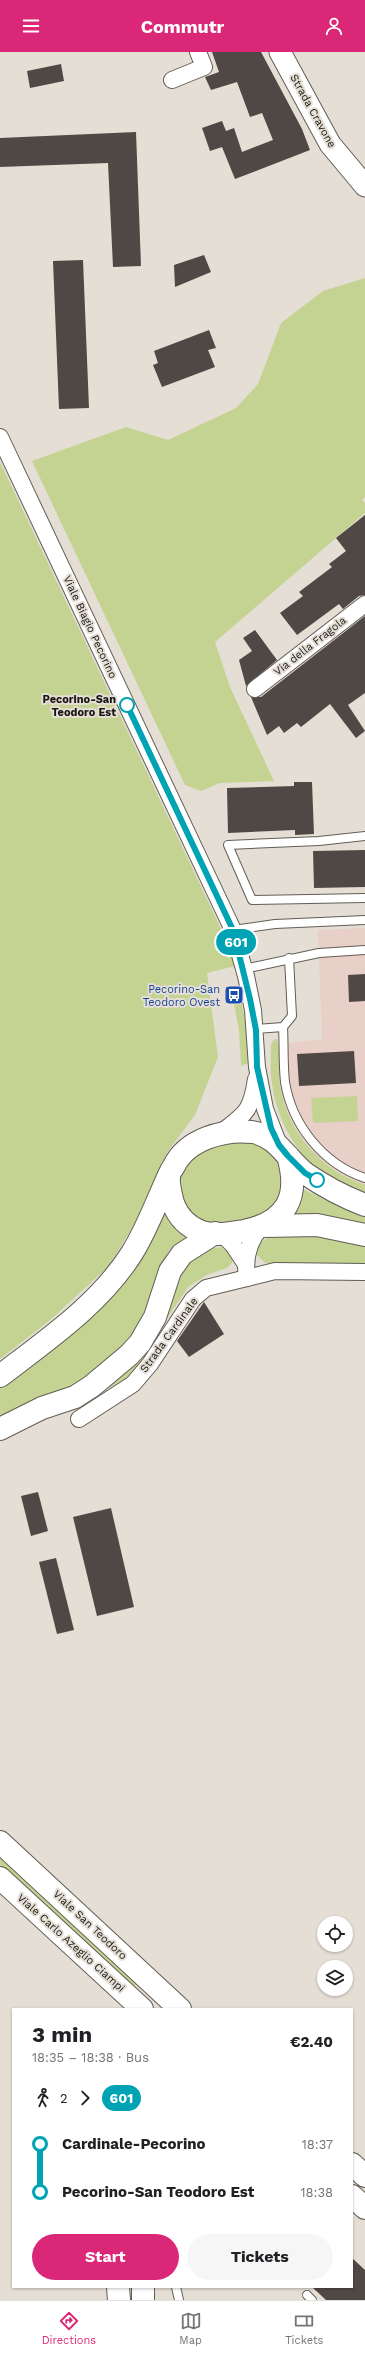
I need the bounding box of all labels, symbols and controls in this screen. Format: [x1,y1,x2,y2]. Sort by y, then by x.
icon: menu [20,15,42,37]
icon: person [323,15,345,37]
text: Commutr [141,16,224,37]
street label: Strada Cravone [287,72,339,150]
street label: Viale Biagio Pecorino [60,574,120,680]
street label: Via della Fragola [271,614,349,678]
place label: Pecorino-San Teodoro Est [42,693,116,719]
marker: Pecorino-San Teodoro Est [119,697,135,713]
line badge: 601 [213,929,259,955]
text: 601 [224,934,248,950]
place label: Pecorino-San Teodoro Ovest [143,983,220,1009]
bus stop icon: Pecorino-San Teodoro Ovest [223,984,245,1006]
unlabelled marker [309,1172,325,1188]
street label: Strada Cardinale [137,1295,201,1375]
street label: Viale San Teodoro [50,1888,130,1962]
street label: Viale Carlo Azeglio Ciampi [15,1891,127,1995]
map controls [317,1916,353,1996]
button: locate [317,1916,353,1952]
button: layers [317,1960,353,1996]
text: 3 min [32,2022,92,2047]
text: €2.40 [290,2033,333,2051]
text: 18:35 – 18:38 · Bus [32,2050,149,2065]
icon: walk [32,2087,54,2109]
icon: forward [74,2087,96,2109]
text: 601 [110,2090,133,2106]
text: 2 [60,2091,68,2106]
text: Cardinale-Pecorino [62,2135,206,2153]
text: 18:37 [302,2137,333,2152]
text: Pecorino-San Teodoro Est [62,2183,254,2201]
text: 18:38 [300,2185,333,2200]
button: Start [32,2234,179,2280]
button: Tickets [187,2234,333,2280]
tab: Directions [42,2310,96,2347]
tab: Map [179,2310,202,2347]
tab: Tickets [285,2310,323,2347]

